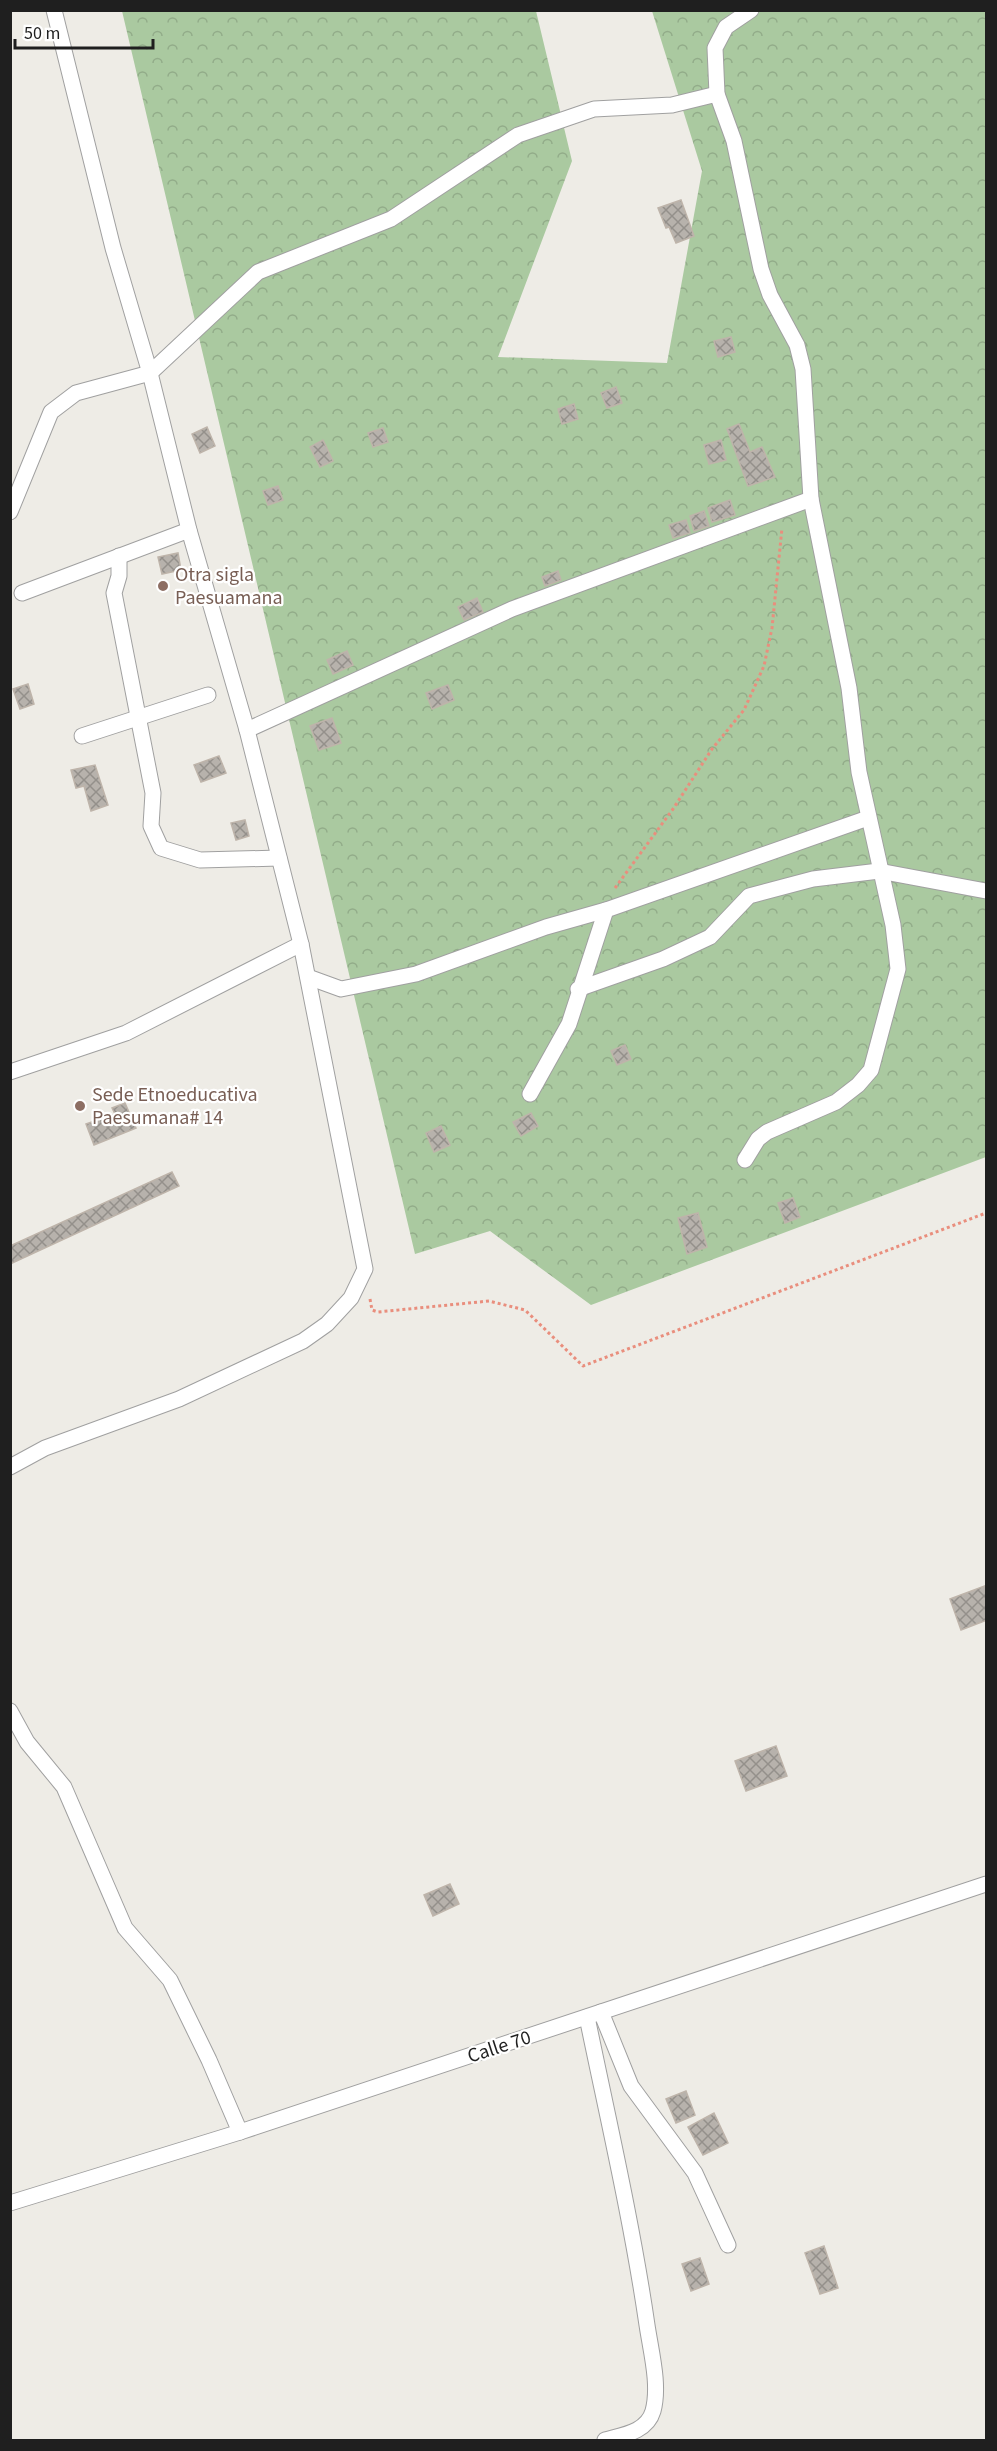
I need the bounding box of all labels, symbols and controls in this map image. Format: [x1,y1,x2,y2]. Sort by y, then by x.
scale bar [15,12,153,50]
text: 50 m [24,21,60,46]
place label: Otra sigla Paesuamana [175,561,283,612]
marker: Otra sigla Paesuamana [156,579,170,593]
place label: Sede Etnoeducativa Paesumana# 14 [92,1081,258,1132]
marker: Sede Etnoeducativa Paesumana# 14 [73,1099,87,1113]
street label: Calle 70 [464,2023,535,2070]

